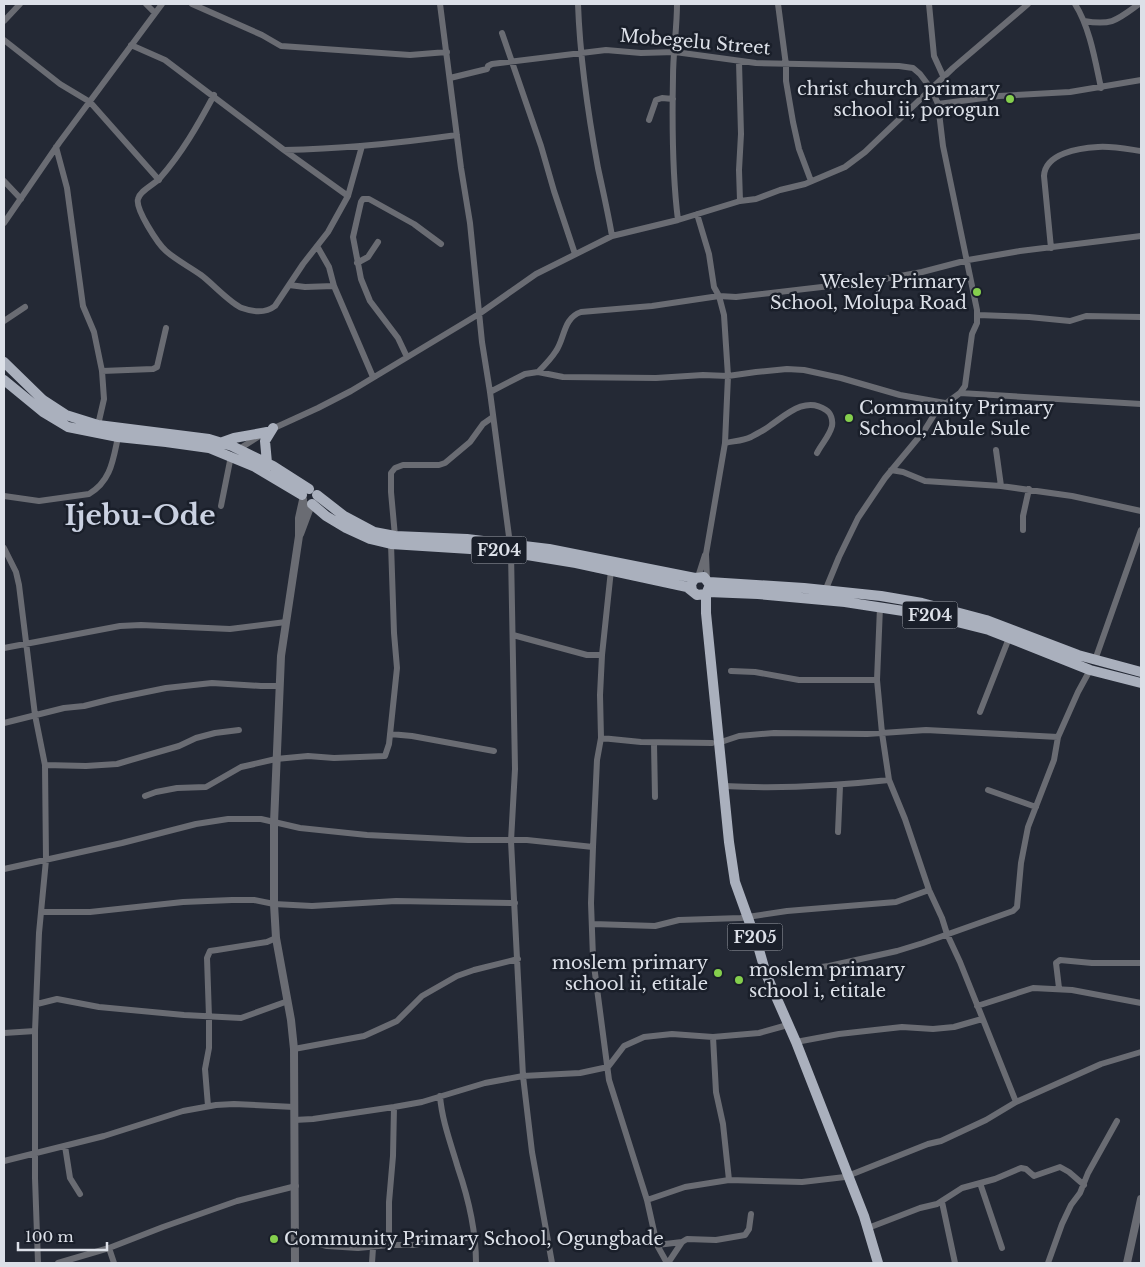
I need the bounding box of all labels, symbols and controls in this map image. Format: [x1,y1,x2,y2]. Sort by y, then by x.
street label: Mobegelu Street [619,24,771,60]
place label: christ church primary school ii, porogun [797,78,1000,121]
marker: christ church primary school ii, porogun [1004,93,1016,105]
place label: Wesley Primary School, Molupa Road [770,271,967,314]
marker: Wesley Primary School, Molupa Road [971,286,983,298]
place label: Community Primary School, Abule Sule [859,397,1054,440]
marker: Community Primary School, Abule Sule [843,412,855,424]
district label: Ijebu-Ode [64,498,216,533]
road number: F204 [472,536,526,564]
road number: F204 [902,602,958,628]
road number: F205 [728,924,782,950]
place label: moslem primary school ii, etitale [552,952,708,995]
place label: moslem primary school i, etitale [749,959,906,1002]
marker: moslem primary school ii, etitale [712,967,724,979]
marker: moslem primary school i, etitale [733,974,745,986]
scale bar [18,1220,106,1252]
text: 100 m [25,1227,74,1246]
place label: Community Primary School, Ogungbade [284,1228,664,1250]
marker: Community Primary School, Ogungbade [268,1233,280,1245]

